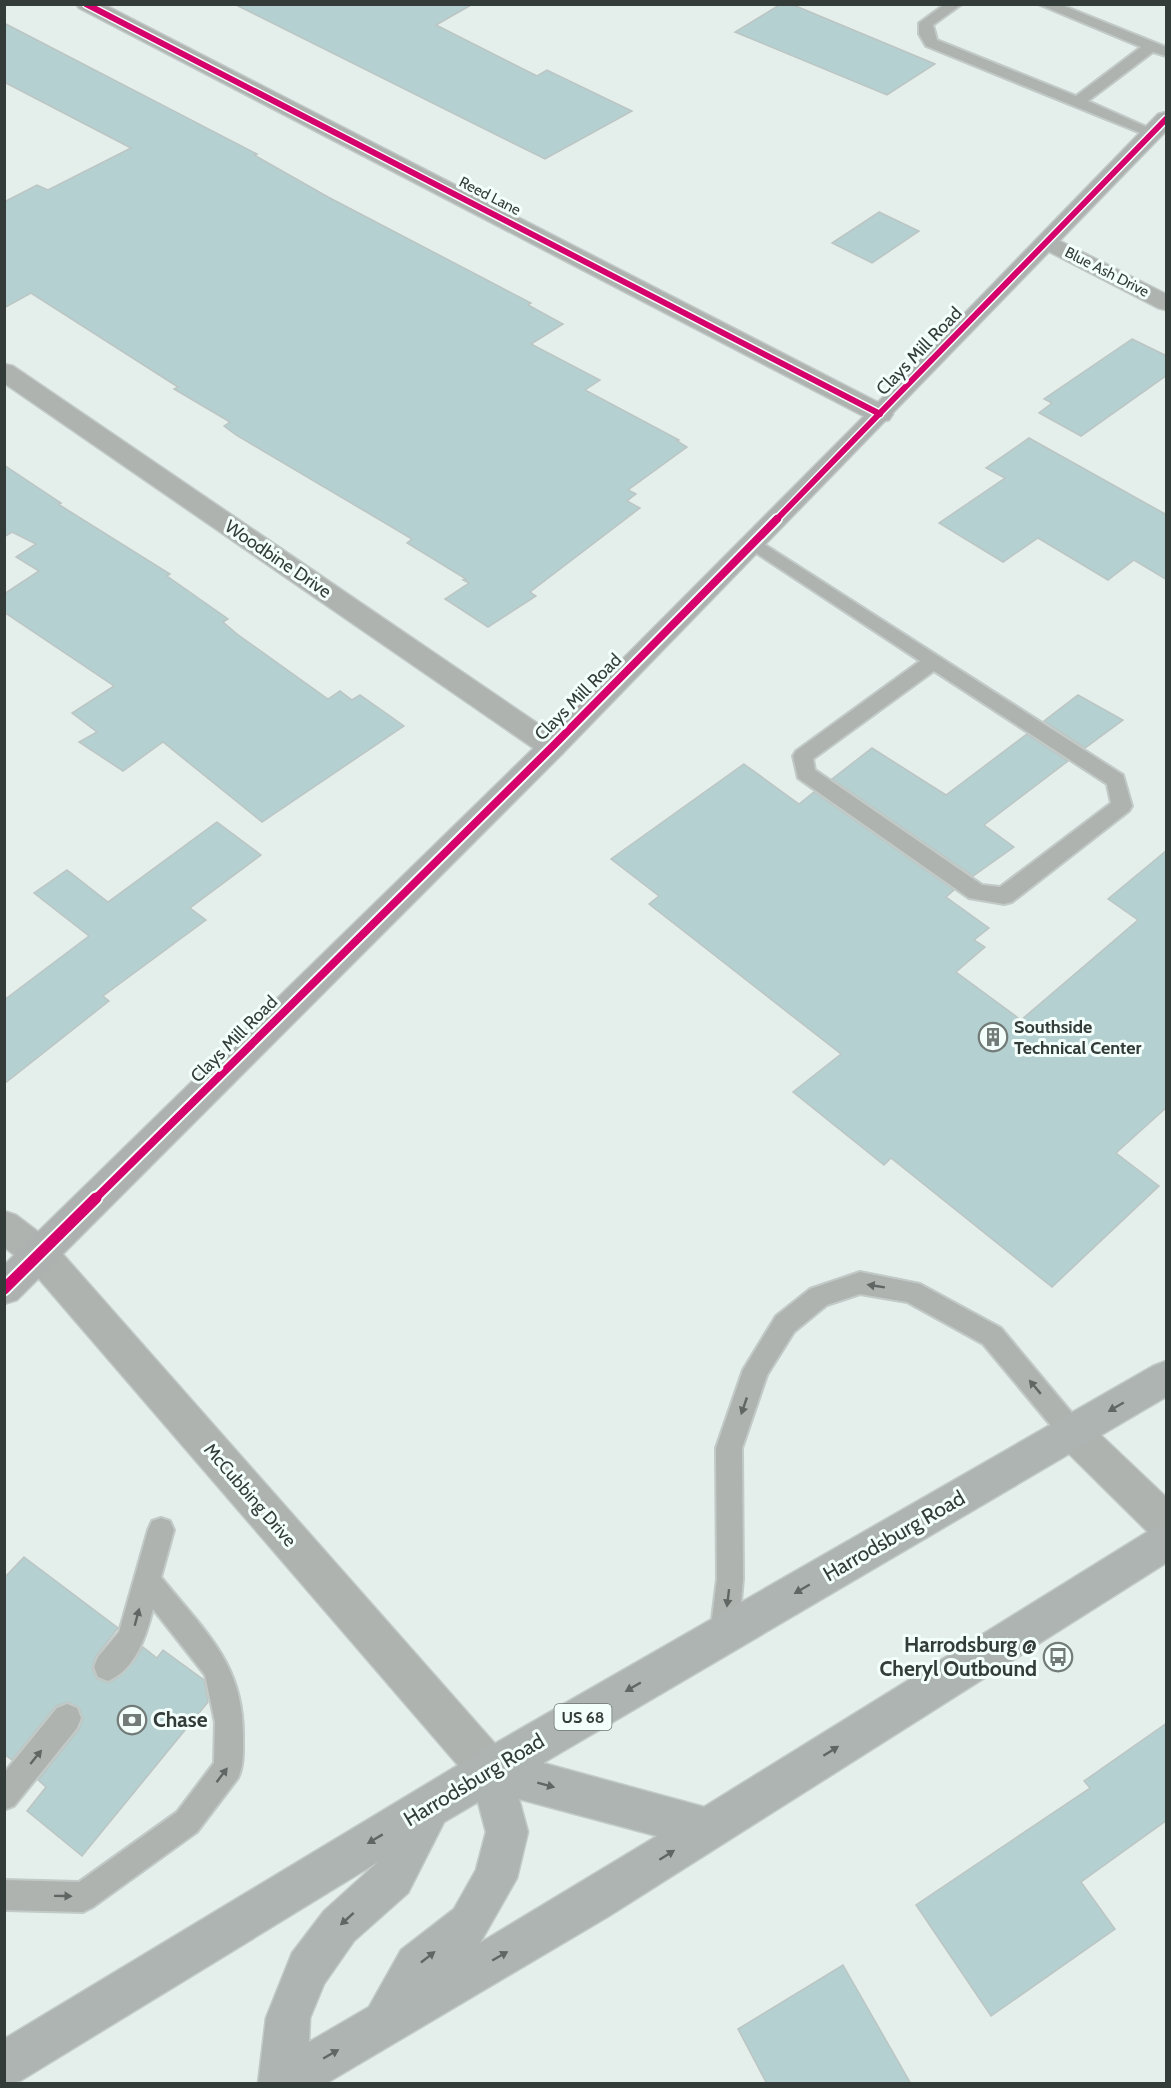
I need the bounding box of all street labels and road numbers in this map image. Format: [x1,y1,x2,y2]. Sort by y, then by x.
street label: Reed Lane [456,173,524,219]
street label: Blue Ash Drive [1062,243,1152,301]
street label: Clays Mill Road [871,302,967,400]
street label: Woodbine Drive [221,515,335,603]
street label: Clays Mill Road [530,649,626,745]
street label: Clays Mill Road [186,991,282,1087]
street label: McCubbing Drive [199,1439,301,1551]
street label: Harrodsburg Road [818,1485,969,1586]
road number: US 68 [554,1704,612,1730]
street label: Harrodsburg Road [399,1728,549,1831]

